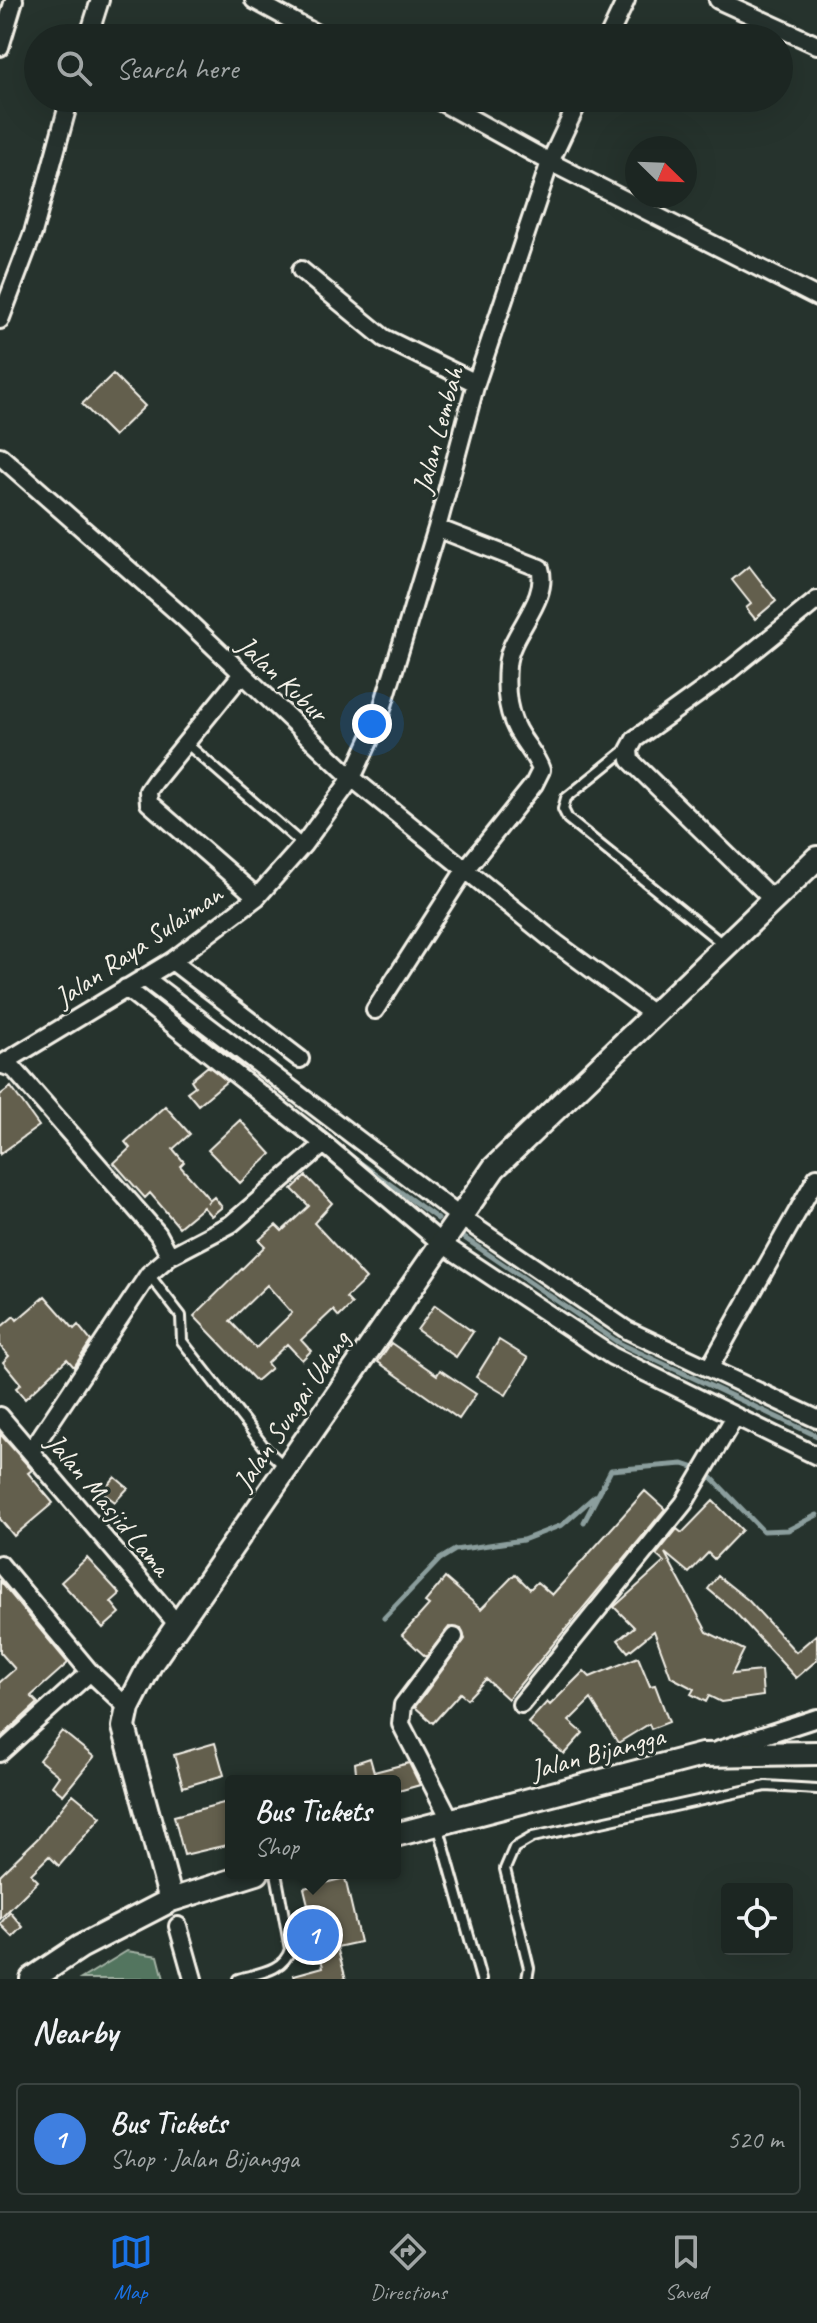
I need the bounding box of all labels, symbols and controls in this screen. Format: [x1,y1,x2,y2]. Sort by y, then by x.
search box [24,24,793,112]
icon: search [52,46,96,90]
text: Search here [116,49,238,87]
north arrow [625,136,697,208]
street label: Jalan Lembah [403,362,471,499]
street label: Jalan Kubur [229,626,337,731]
your location [352,704,392,744]
street label: Jalan Raya Sulaiman [46,876,230,1016]
street label: Jalan Sungai Udang [224,1323,358,1498]
street label: Jalan Masjid Lama [37,1424,180,1585]
street label: Jalan Bijangga [524,1717,670,1788]
popup [225,1775,401,1879]
text: Bus Tickets [255,1792,371,1830]
text: Shop [255,1830,299,1863]
map controls [721,1883,793,1955]
button: locate [721,1883,793,1955]
pin: 1 [287,1905,339,1965]
text: Nearby [32,2010,118,2053]
text: Bus Tickets [110,2104,227,2142]
text: 1 [54,2123,66,2156]
text: 520 m [727,2123,783,2156]
text: Shop · Jalan Bijangga [110,2142,299,2175]
tab: Map [109,2230,153,2306]
tab: Directions [370,2230,447,2306]
tab: Saved [664,2230,708,2306]

